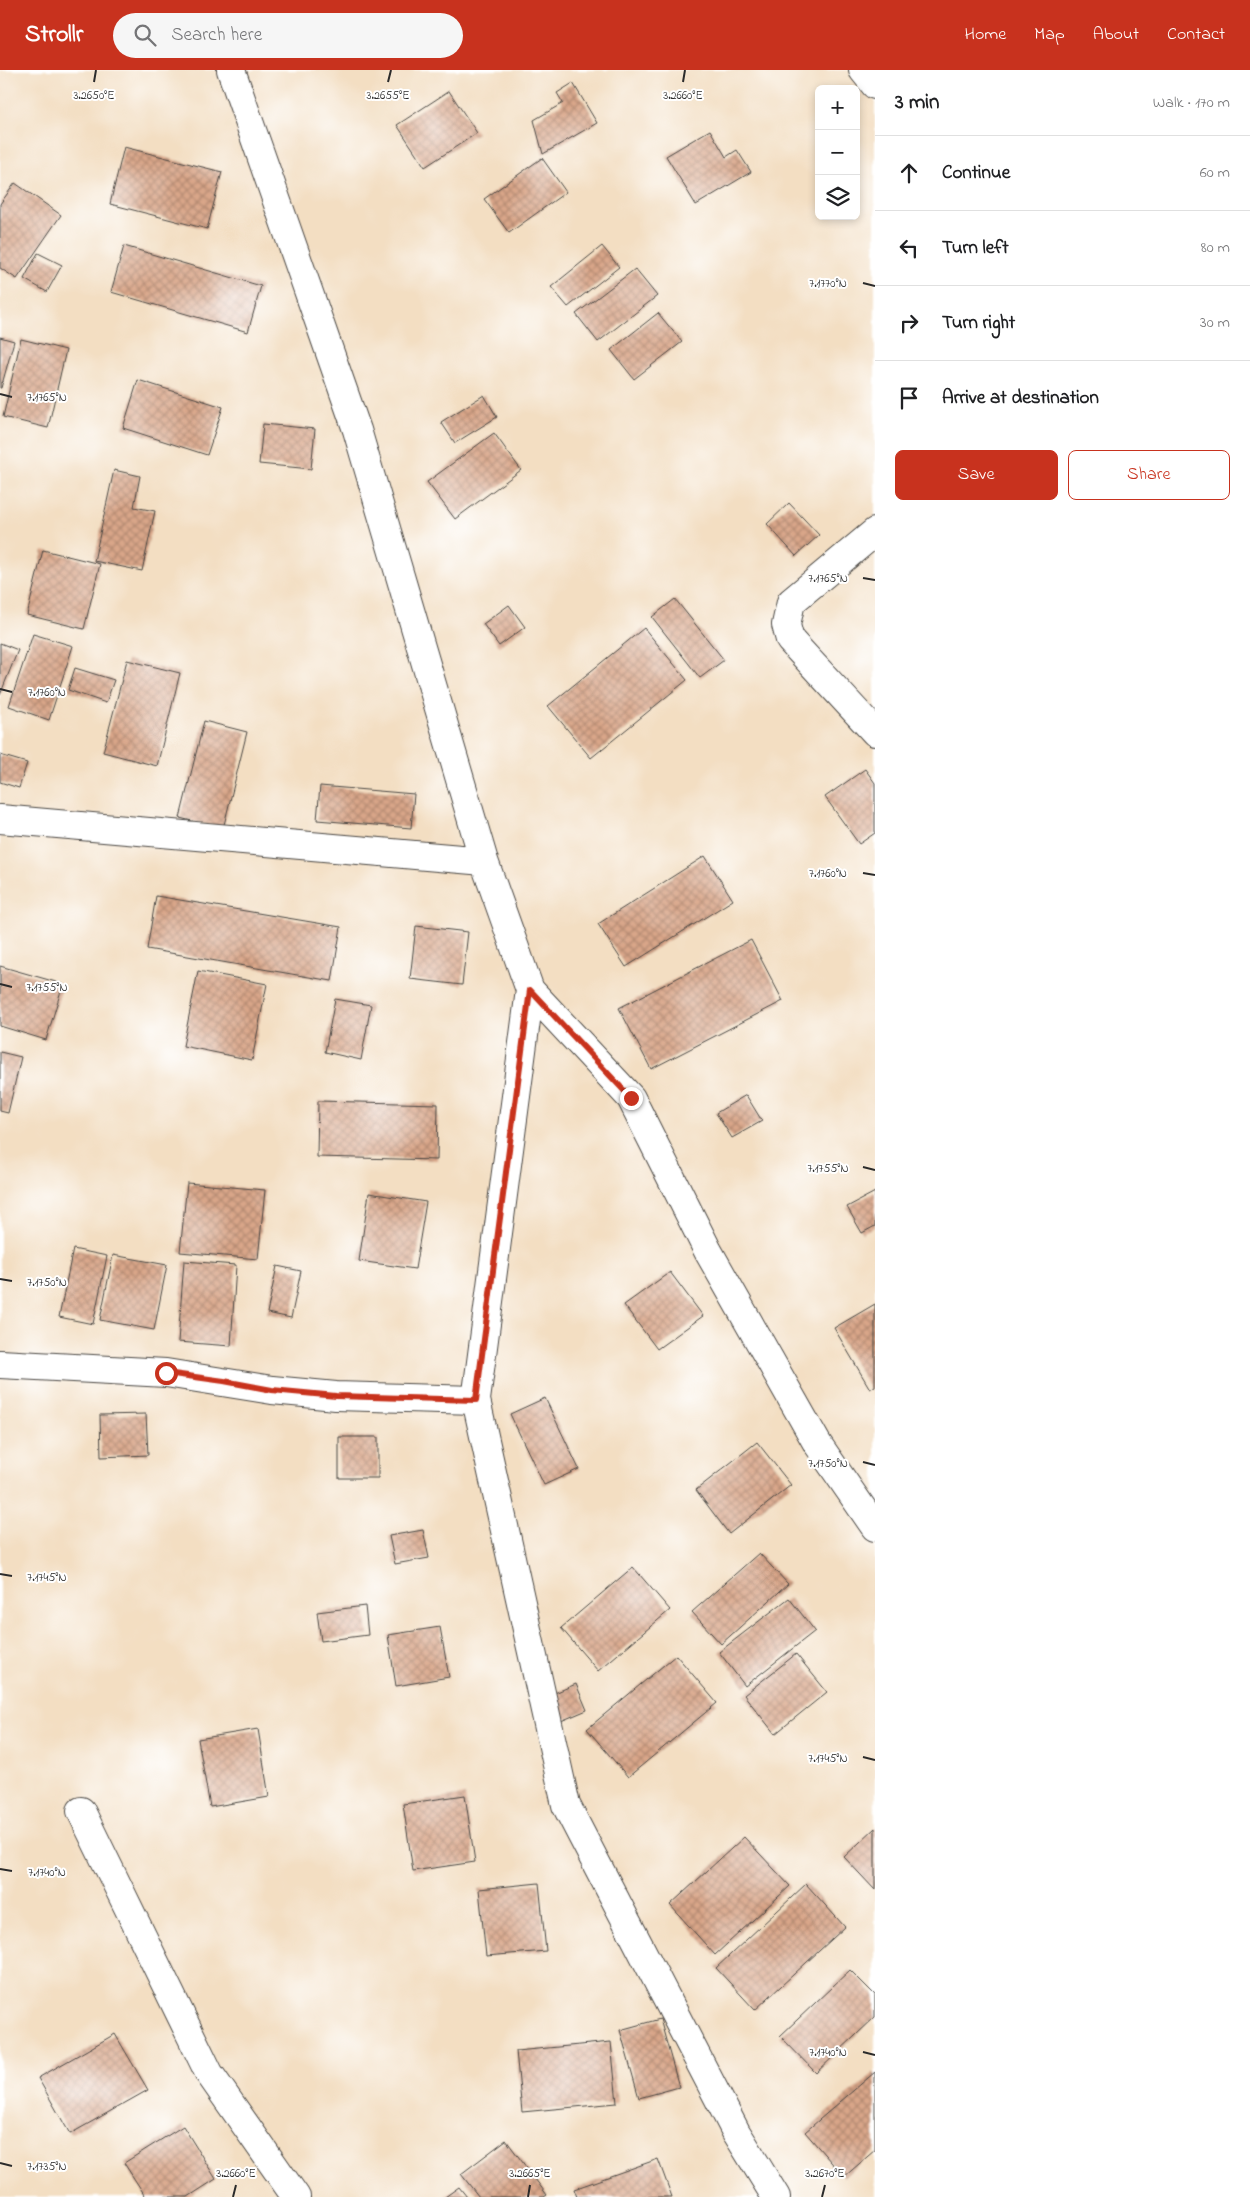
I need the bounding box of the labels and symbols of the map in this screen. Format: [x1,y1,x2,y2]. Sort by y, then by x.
text: 3.2650°E [73,87,115,105]
text: 3.2655°E [367,87,409,105]
text: 3.2660°E [663,87,703,105]
text: 7.1770°N [809,275,847,293]
text: 7.1765°N [27,389,67,407]
text: 7.1765°N [808,570,848,588]
text: 7.1760°N [28,684,66,702]
text: 7.1760°N [809,865,847,883]
text: 7.1755°N [26,979,68,997]
route end [620,1087,643,1110]
text: 7.1755°N [807,1160,849,1178]
text: 7.1750°N [27,1274,67,1292]
route start [155,1362,178,1385]
text: 7.1750°N [808,1455,848,1473]
text: 7.1745°N [27,1569,67,1587]
text: 7.1745°N [808,1750,848,1768]
text: 7.1740°N [28,1864,66,1882]
text: 7.1740°N [809,2044,847,2062]
text: 7.1735°N [27,2158,67,2176]
text: 3.2660°E [216,2165,256,2183]
text: 3.2665°E [509,2165,551,2183]
text: 3.2670°E [805,2165,845,2183]

